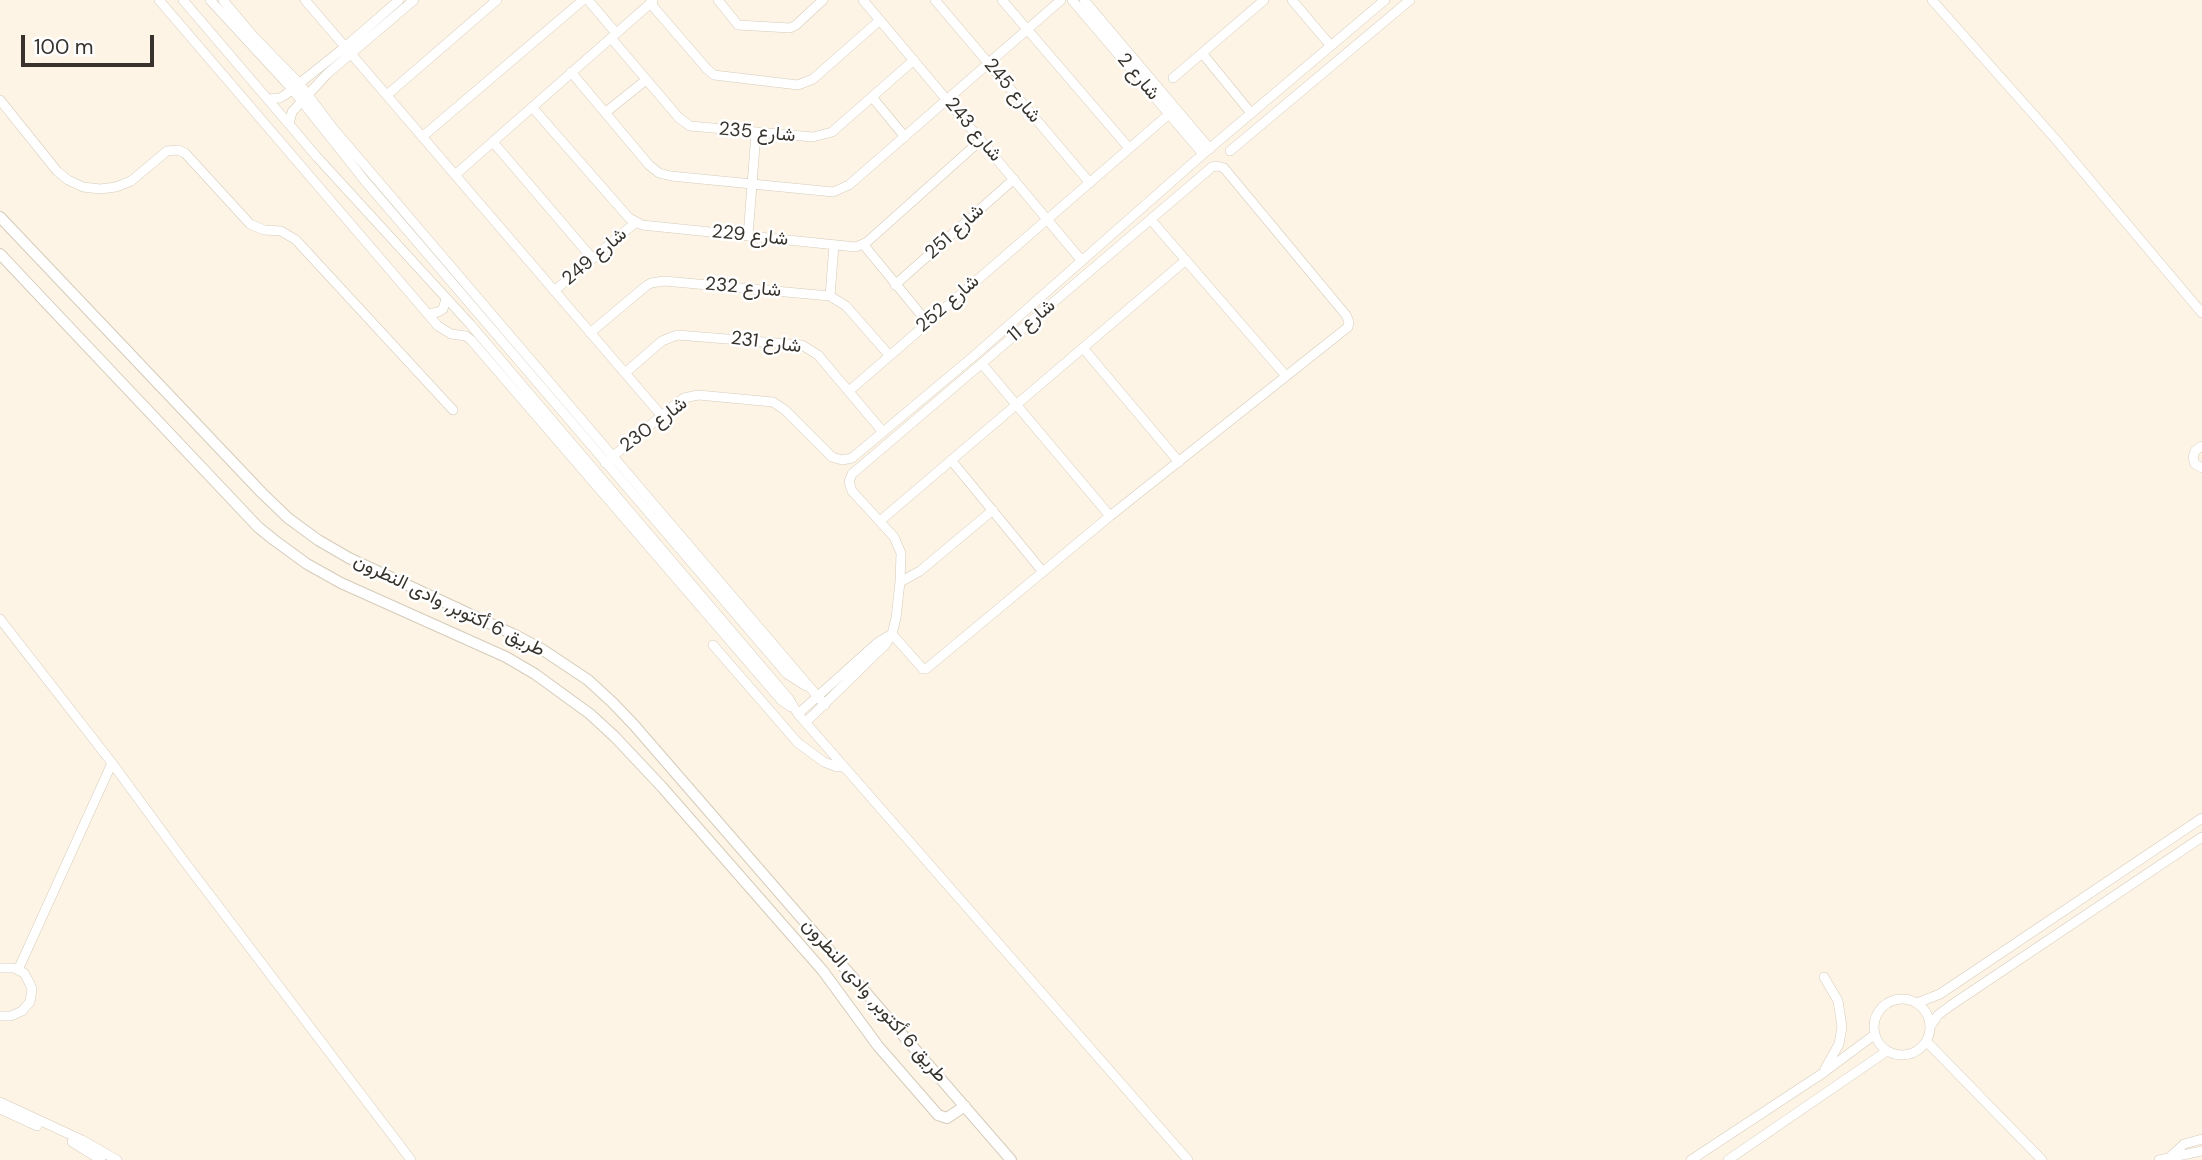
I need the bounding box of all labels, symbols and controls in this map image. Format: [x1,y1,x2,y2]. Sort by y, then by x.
scale bar [24,21,158,65]
text: 100 m [34,33,94,61]
street label: شارع 2 [1112,49,1164,105]
street label: شارع 245 [979,54,1045,128]
street label: شارع 243 [940,93,1006,167]
street label: شارع 235 [718,118,796,148]
street label: شارع 251 [921,200,989,264]
street label: شارع 229 [711,221,789,251]
street label: شارع 249 [558,223,632,291]
street label: شارع 252 [912,270,984,338]
street label: شارع 232 [704,273,782,303]
street label: شارع 11 [1004,295,1060,347]
street label: شارع 231 [729,327,803,359]
street label: شارع 230 [616,392,692,458]
street label: طريق 6 أكتوبر, وادى النطرون [350,550,548,662]
street label: طريق 6 أكتوبر, وادى النطرون [797,914,951,1088]

